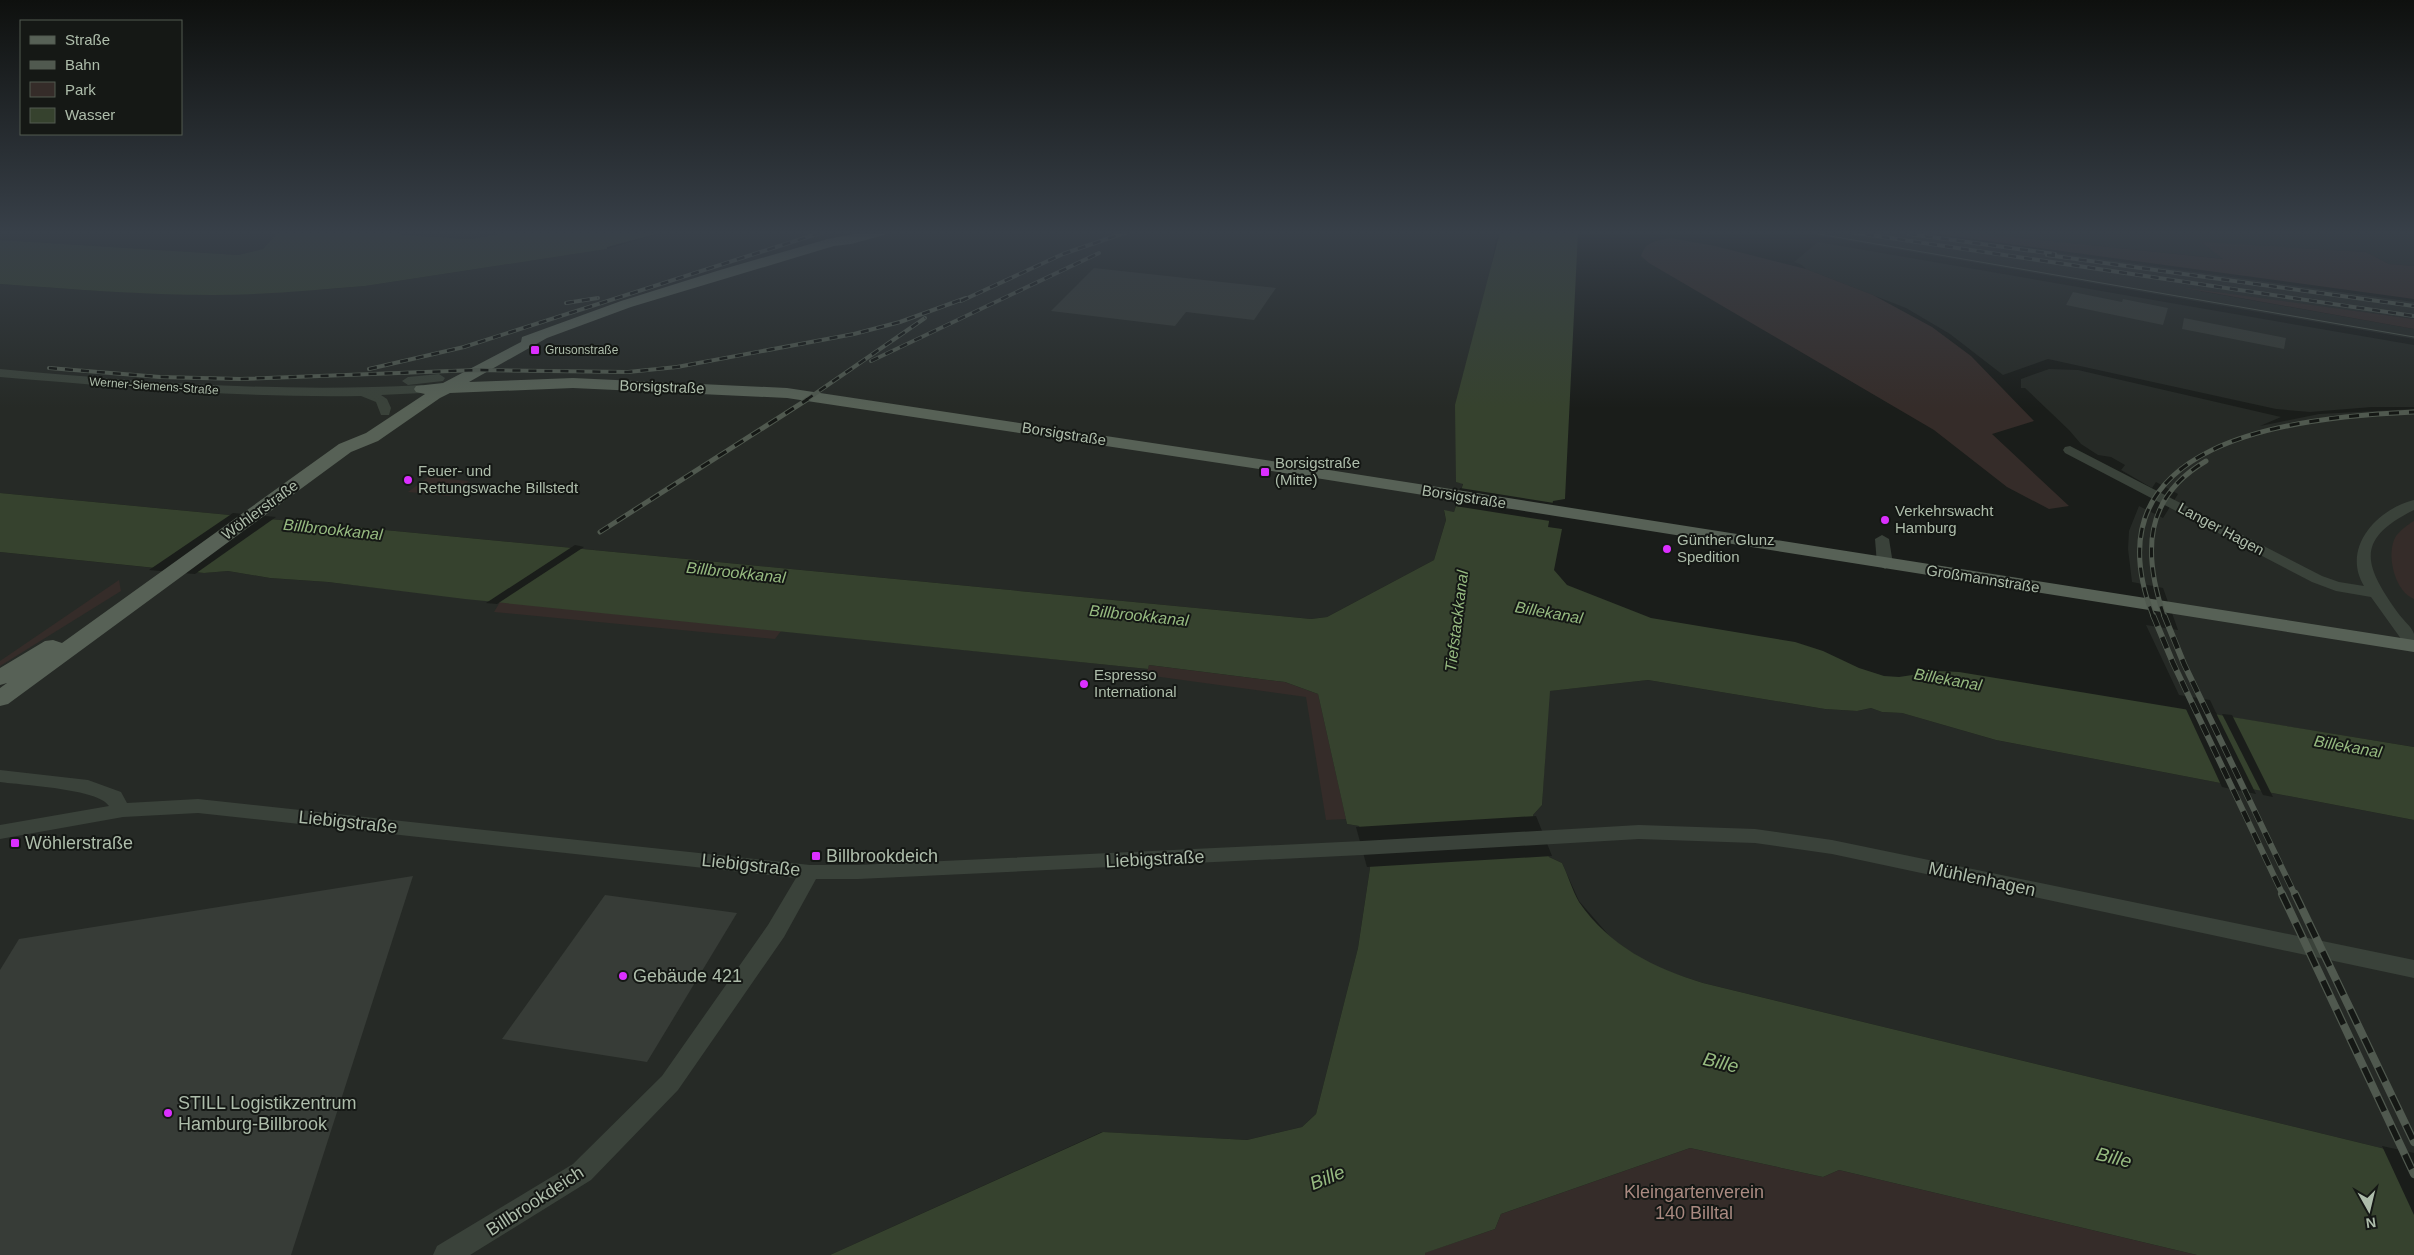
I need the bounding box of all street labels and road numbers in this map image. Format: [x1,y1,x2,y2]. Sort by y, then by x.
street label: Werner-Siemens-Straße [89,374,220,398]
street label: Borsigstraße [619,377,705,396]
street label: Borsigstraße [1021,418,1107,449]
street label: Wöhlerstraße [218,476,301,543]
street label: Borsigstraße [1421,481,1507,512]
street label: Langer Hagen [2175,499,2267,558]
street label: Großmannstraße [1925,561,2041,596]
street label: Liebigstraße [298,807,398,837]
street label: Liebigstraße [1105,846,1205,872]
street label: Liebigstraße [701,850,801,880]
street label: Mühlenhagen [1927,858,2037,900]
street label: Billbrookdeich [483,1162,587,1240]

